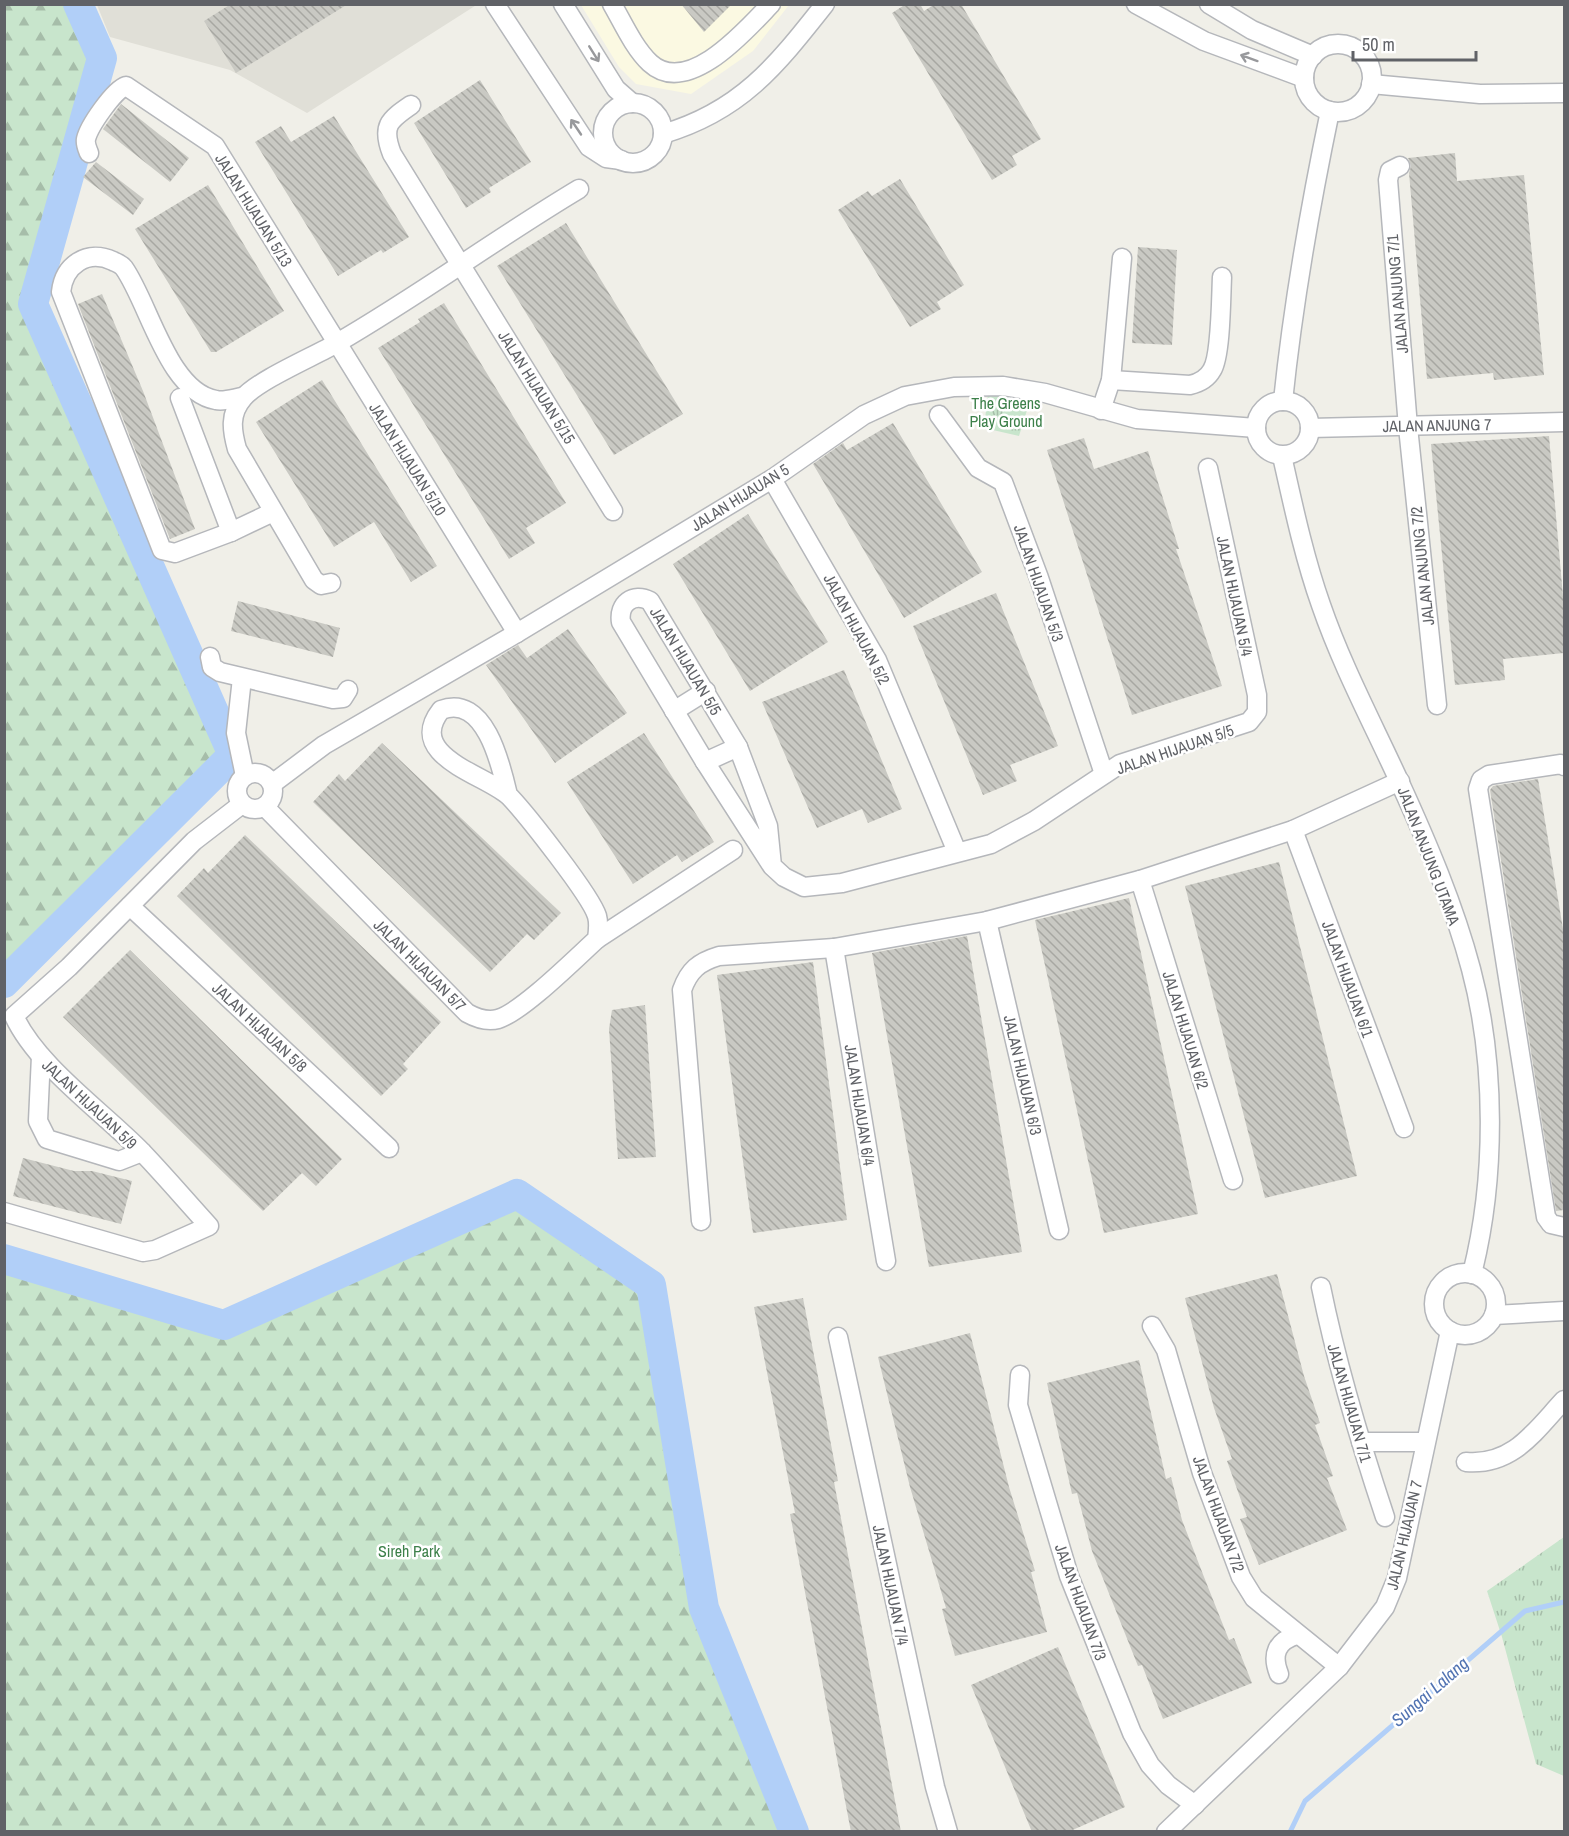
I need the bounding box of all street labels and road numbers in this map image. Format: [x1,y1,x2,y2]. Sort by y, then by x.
street label: JALAN HIJAUAN 5/13 [210,149,298,271]
street label: JALAN ANJUNG 7/1 [1381,233,1413,355]
street label: JALAN HIJAUAN 5/15 [493,326,581,448]
street label: JALAN HIJAUAN 5/10 [364,398,452,520]
street label: JALAN ANJUNG 7 [1382,413,1492,437]
street label: JALAN HIJAUAN 5 [687,458,793,536]
street label: JALAN ANJUNG 7/2 [1405,505,1439,627]
street label: JALAN HIJAUAN 5/3 [1009,522,1069,644]
street label: JALAN HIJAUAN 5/4 [1212,534,1258,658]
street label: JALAN HIJAUAN 5/2 [819,570,895,688]
street label: JALAN HIJAUAN 5/5 [645,603,727,719]
street label: JALAN HIJAUAN 5/5 [1114,719,1236,779]
street label: JALAN ANJUNG UTAMA [1393,784,1466,928]
street label: JALAN HIJAUAN 5/7 [369,914,471,1016]
street label: JALAN HIJAUAN 6/1 [1317,918,1380,1041]
street label: JALAN HIJAUAN 6/2 [1158,968,1214,1092]
street label: JALAN HIJAUAN 5/8 [208,977,312,1077]
street label: JALAN HIJAUAN 6/3 [999,1013,1047,1137]
street label: JALAN HIJAUAN 6/4 [840,1043,880,1167]
street label: JALAN HIJAUAN 5/9 [38,1054,142,1154]
street label: JALAN HIJAUAN 7/1 [1323,1341,1378,1466]
street label: JALAN HIJAUAN 7/2 [1188,1453,1250,1575]
street label: JALAN HIJAUAN 7 [1381,1478,1427,1592]
street label: JALAN HIJAUAN 7/4 [868,1523,914,1647]
street label: JALAN HIJAUAN 7/3 [1050,1541,1112,1663]

